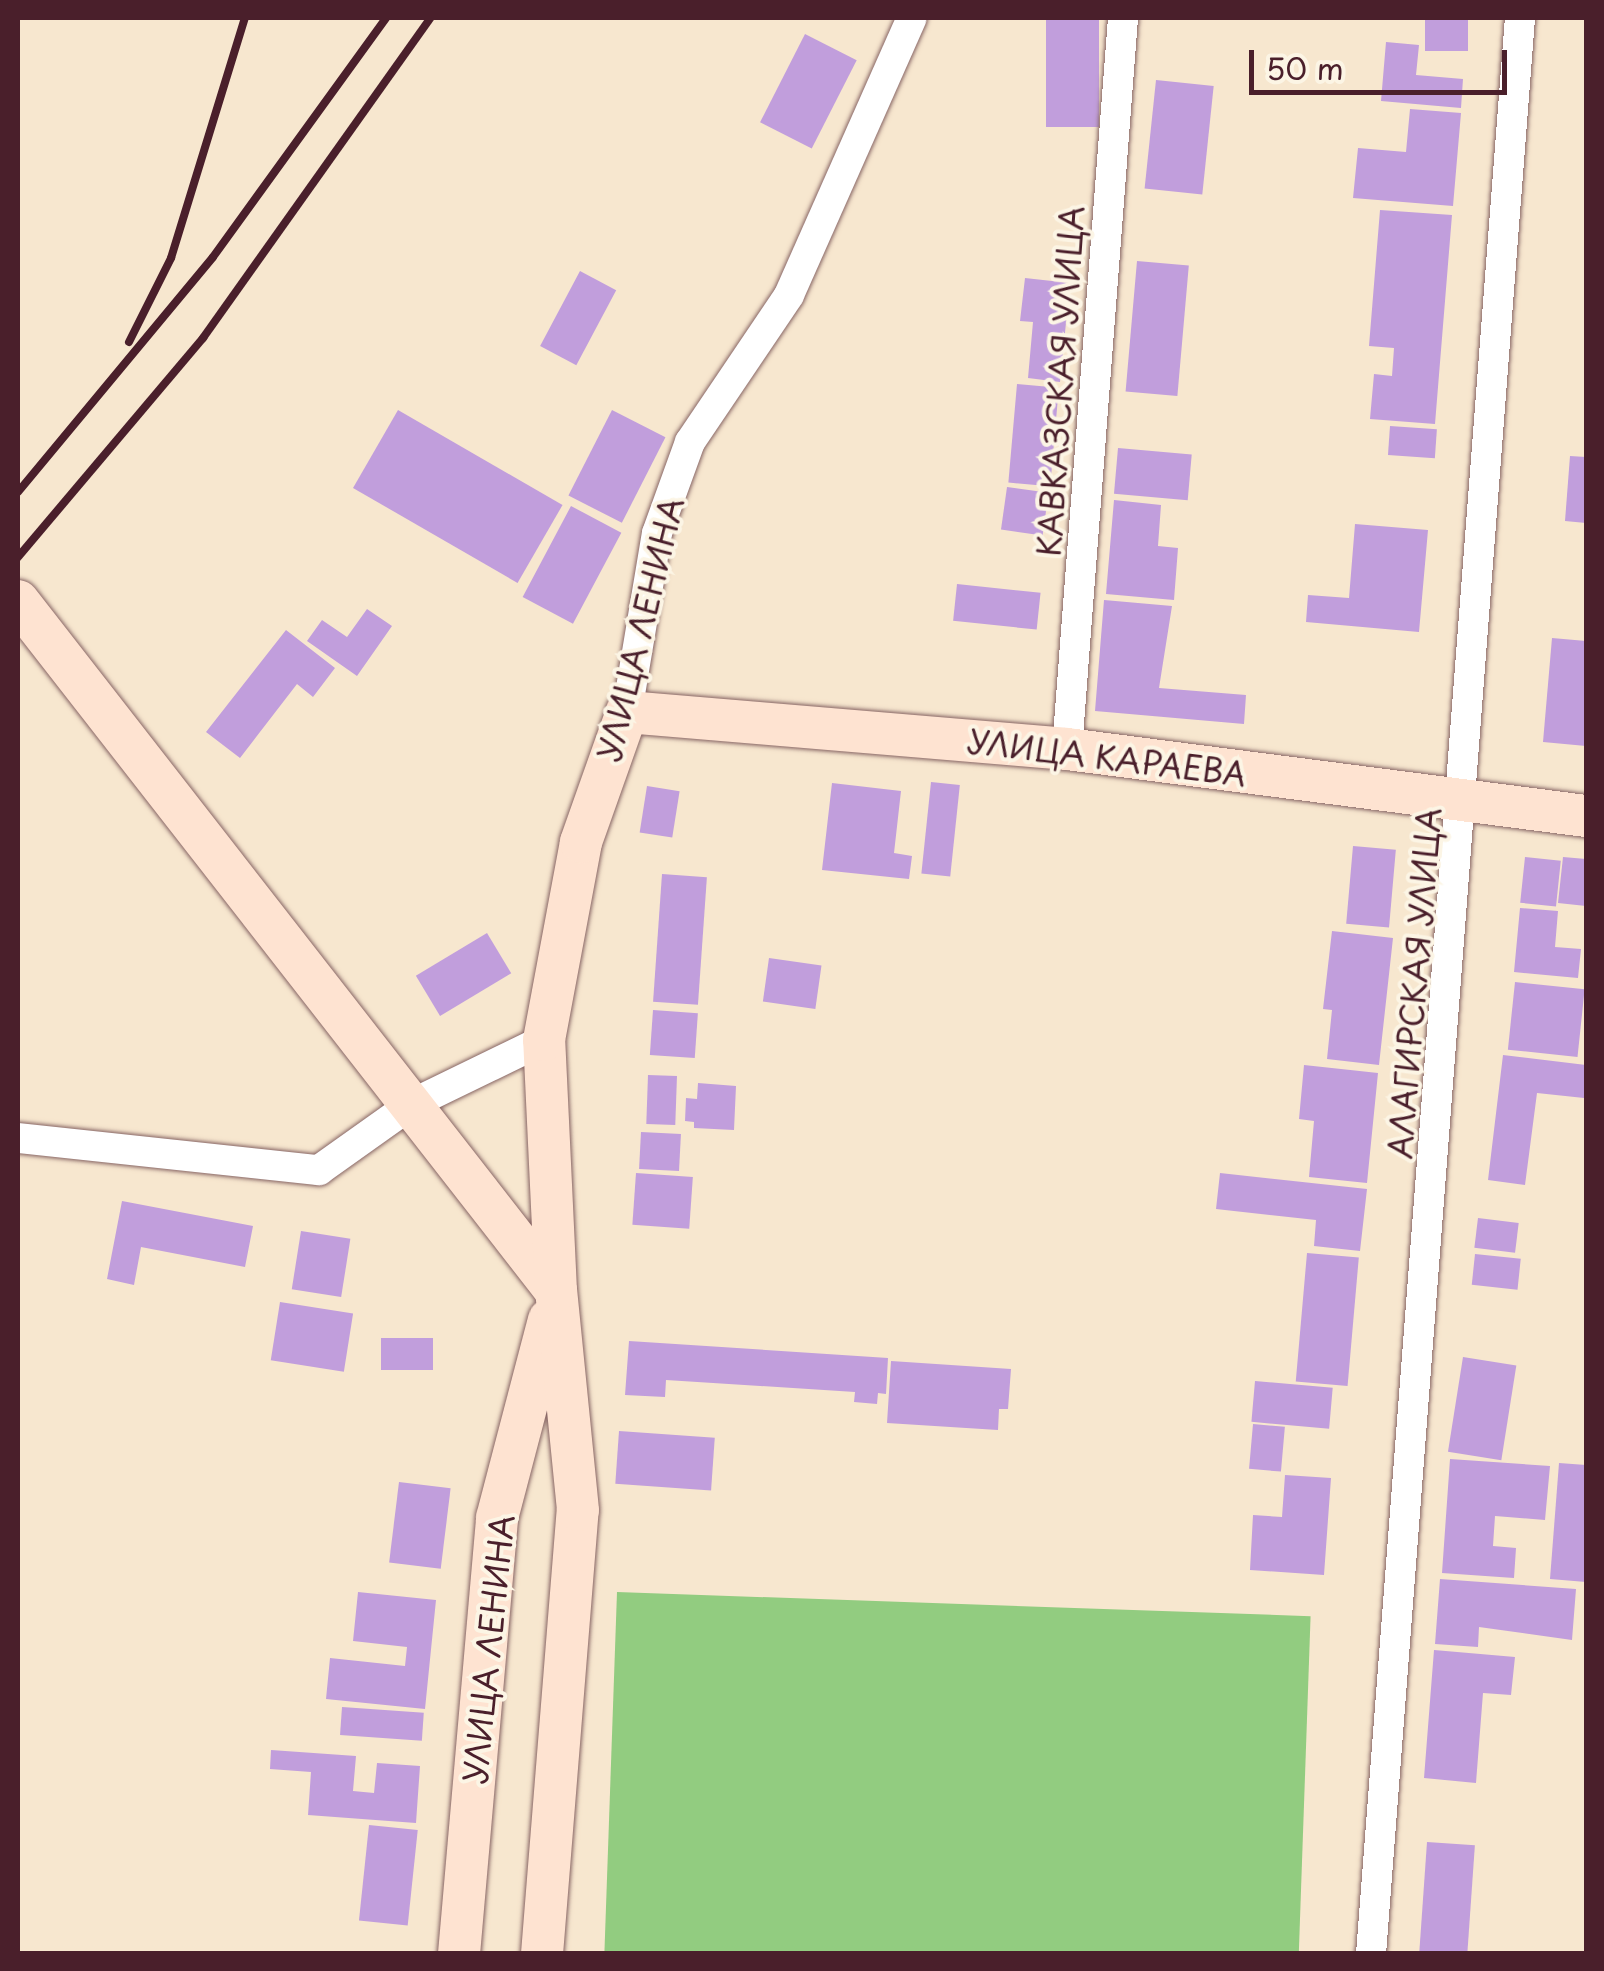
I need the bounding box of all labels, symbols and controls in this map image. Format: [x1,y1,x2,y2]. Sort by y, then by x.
scale bar [1254,30,1512,92]
text: 50 m [1266,45,1344,90]
street label: КАВКАЗСКАЯ УЛИЦА [1029,205,1091,557]
street label: УЛИЦА ЛЕНИНА [588,492,692,766]
street label: УЛИЦА КАРАЕВА [965,721,1249,793]
street label: АЛАГИРСКАЯ УЛИЦА [1380,806,1448,1160]
street label: УЛИЦА ЛЕНИНА [455,1511,521,1787]

